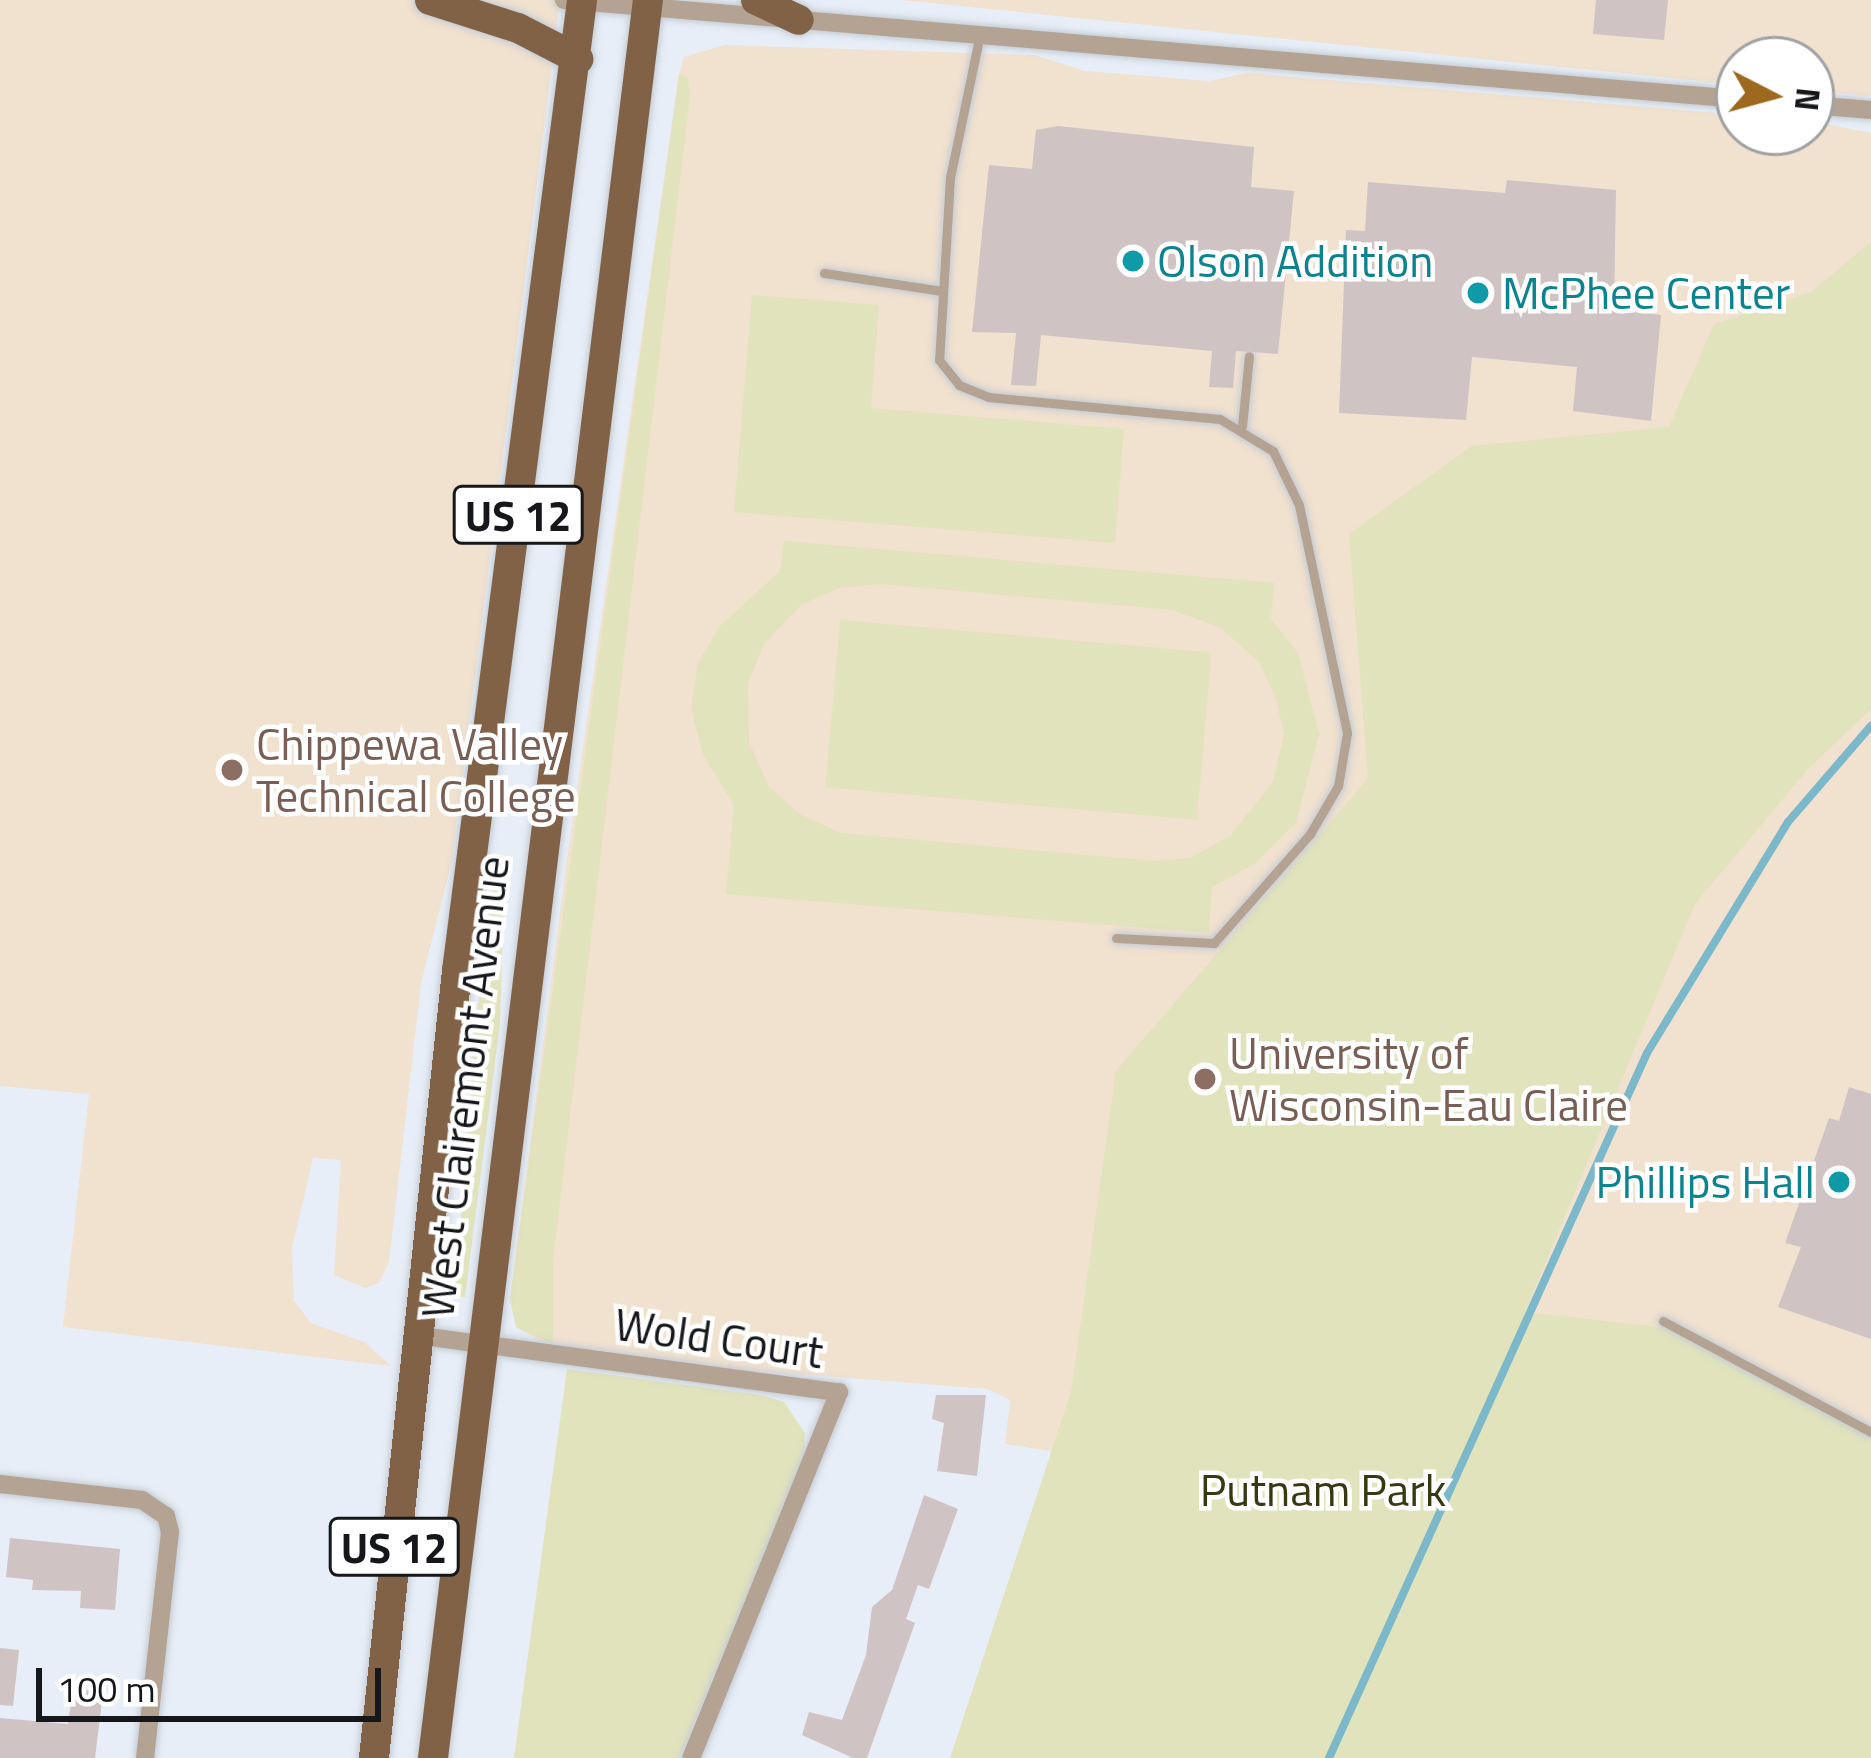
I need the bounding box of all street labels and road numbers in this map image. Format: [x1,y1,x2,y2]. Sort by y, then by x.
road number: US 12 [452,479,584,551]
street label: West Clairemont Avenue [410,853,520,1321]
street label: Wold Court [611,1297,827,1379]
road number: US 12 [328,1511,460,1583]

